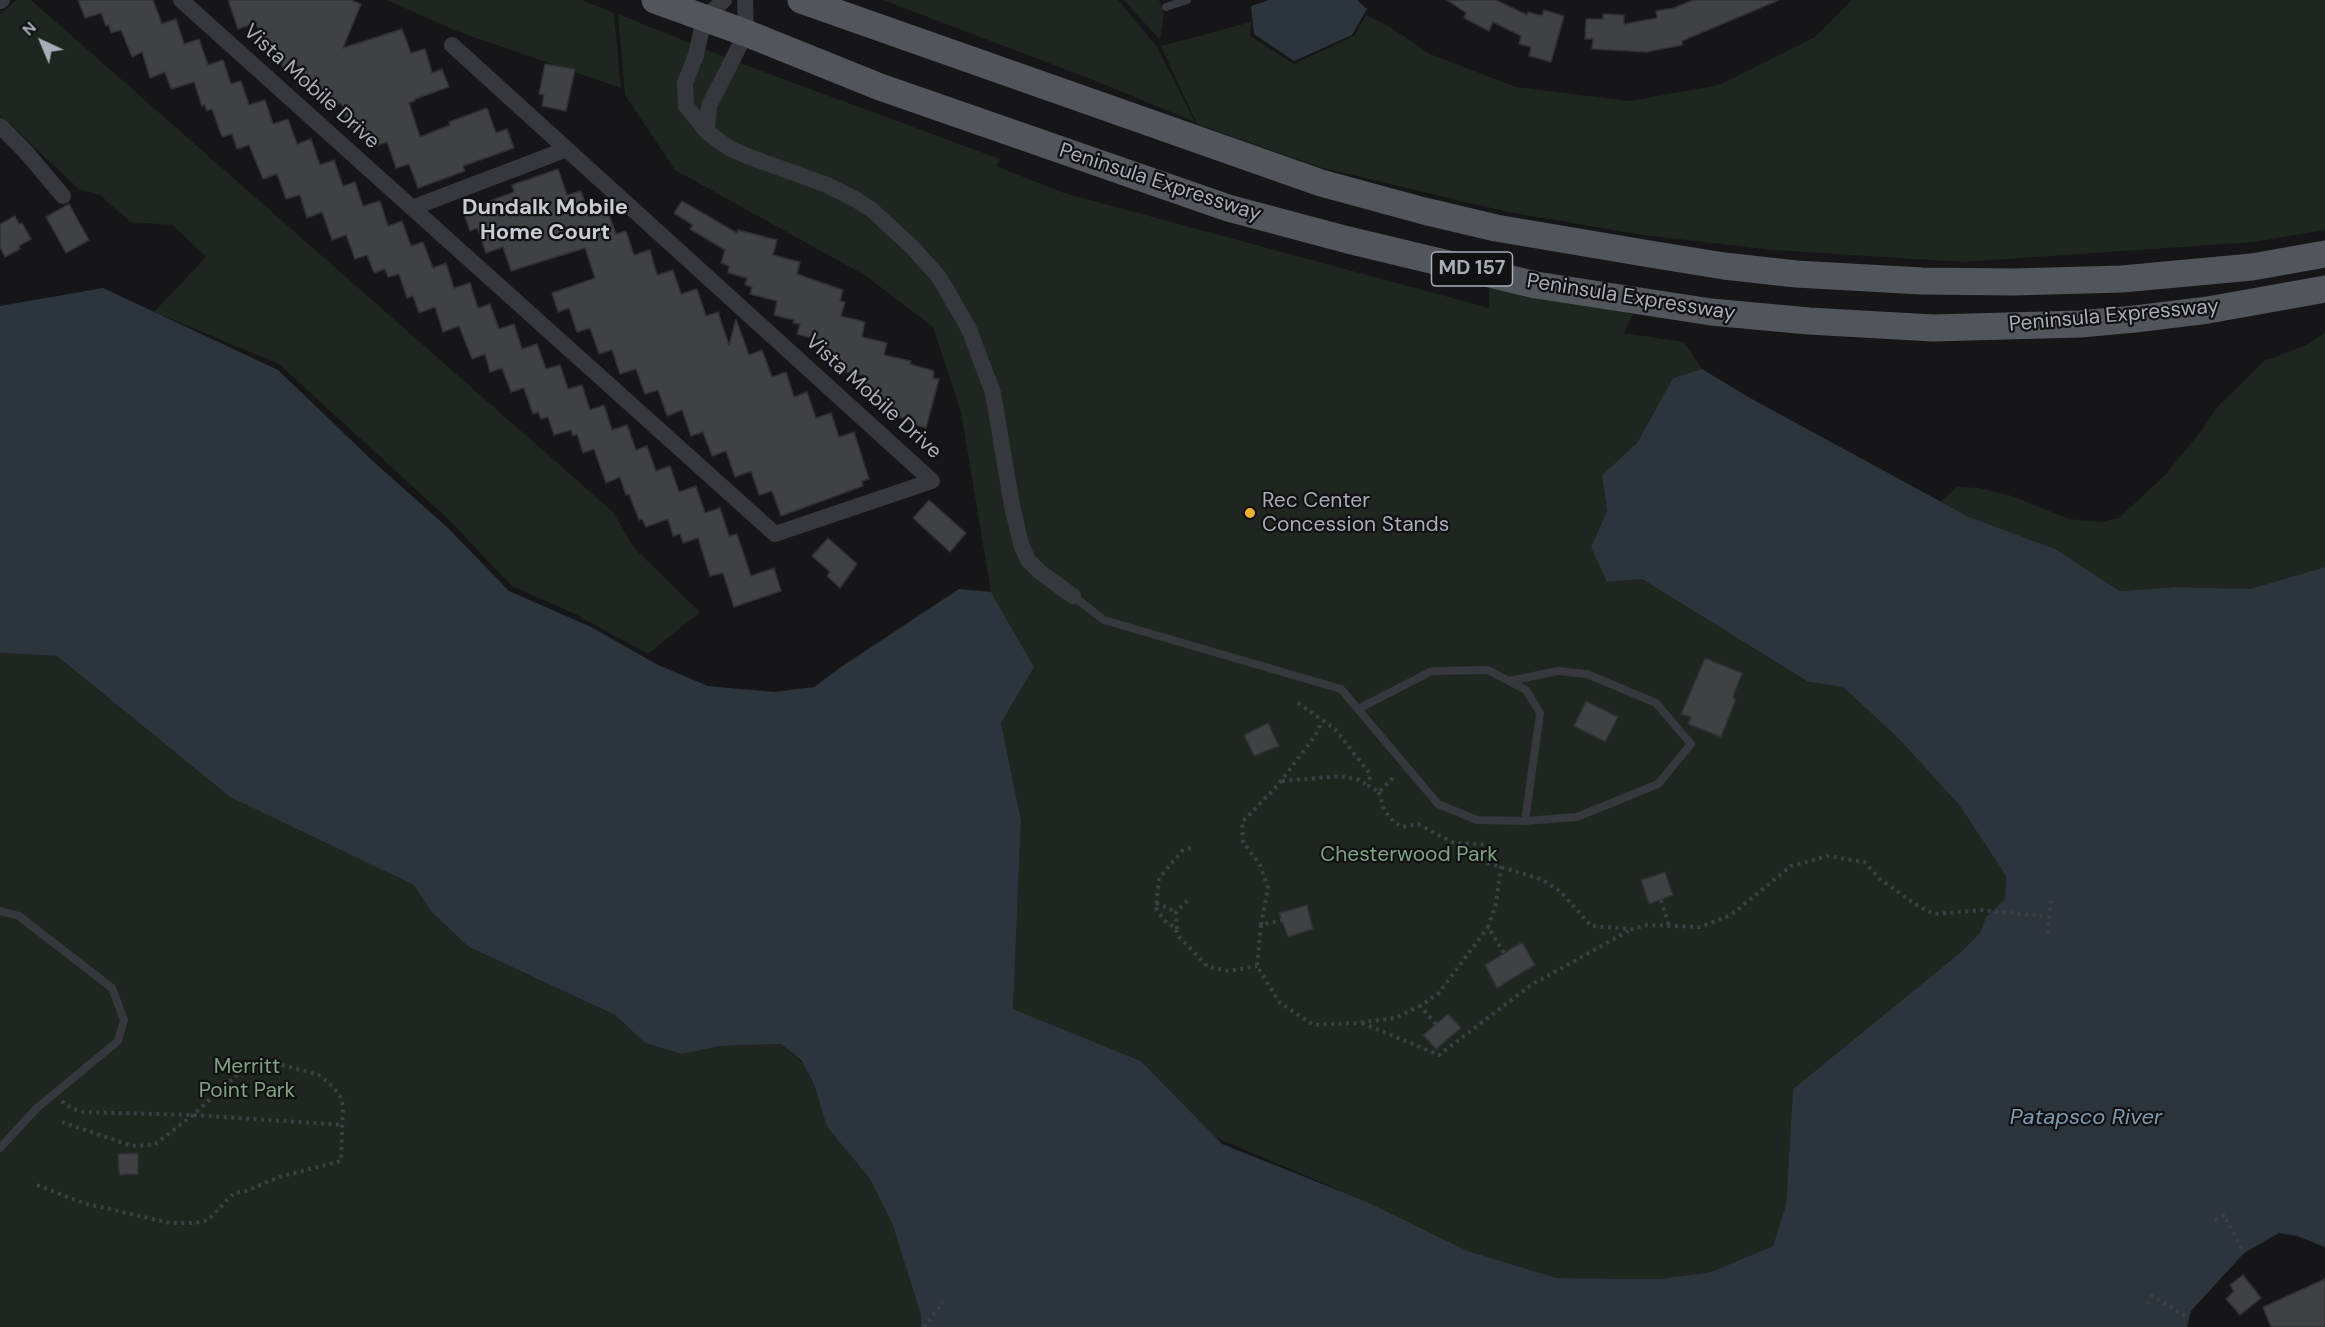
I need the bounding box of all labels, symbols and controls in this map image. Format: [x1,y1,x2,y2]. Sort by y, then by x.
north arrow [12,12,72,72]
text: N [18,17,41,40]
street label: Vista Mobile Drive [238,19,384,155]
street label: Peninsula Expressway [1056,138,1264,228]
district label: Dundalk Mobile Home Court [462,195,628,246]
road number: MD 157 [1432,252,1512,286]
street label: Peninsula Expressway [1525,269,1737,327]
street label: Peninsula Expressway [2008,294,2220,338]
street label: Vista Mobile Drive [800,329,946,465]
place label: Rec Center Concession Stands [1262,488,1449,538]
marker: Rec Center Concession Stands [1243,506,1257,520]
park label: Chesterwood Park [1320,842,1498,868]
park label: Merritt Point Park [199,1054,295,1104]
water label: Patapsco River [2010,1105,2162,1131]

